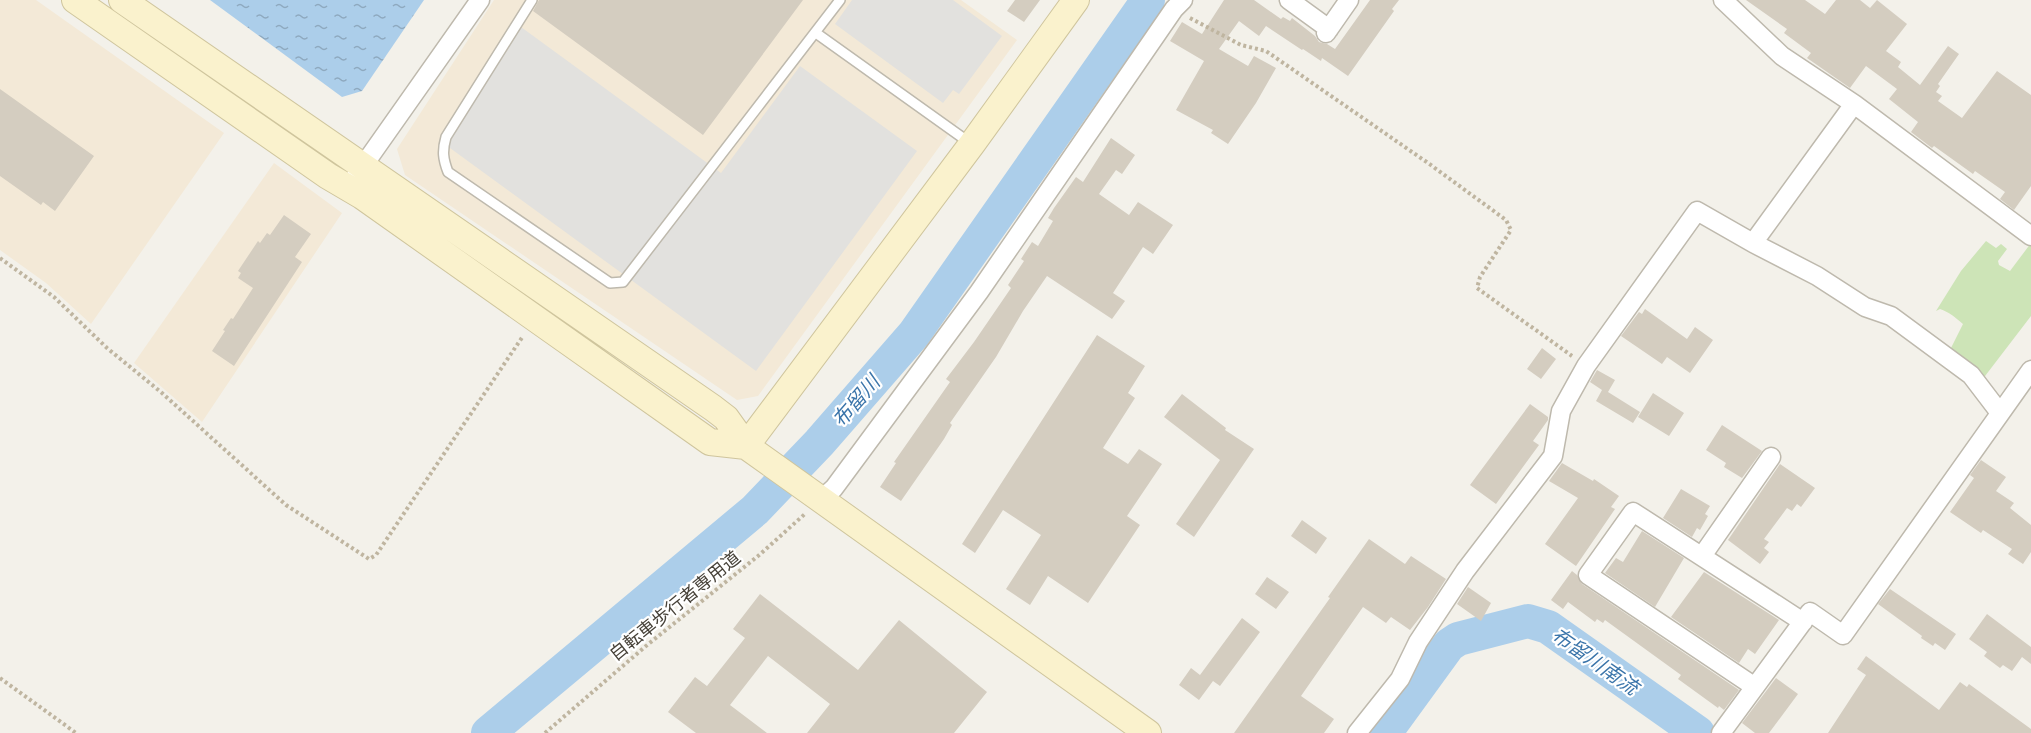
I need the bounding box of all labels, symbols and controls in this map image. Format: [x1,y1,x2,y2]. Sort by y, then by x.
water label: 布留川 [827,369,885,431]
street label: 自転車歩行者専用道 [605,546,744,665]
water label: 布留川南流 [1548,622,1645,700]

